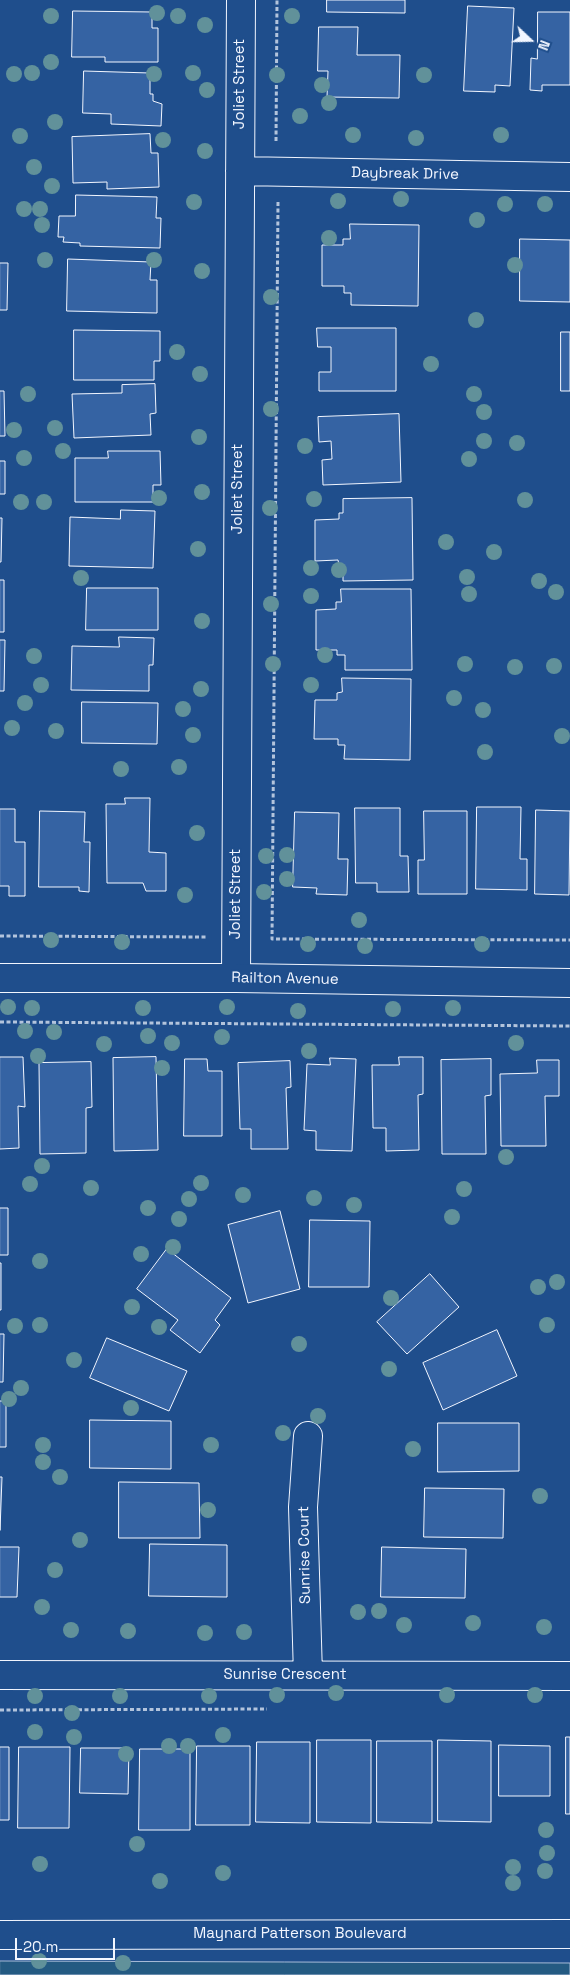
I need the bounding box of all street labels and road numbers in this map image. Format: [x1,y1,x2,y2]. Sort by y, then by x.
street label: Joliet Street [231,39,249,129]
street label: Daybreak Drive [351,164,459,184]
street label: Joliet Street [229,444,247,534]
street label: Joliet Street [227,849,245,939]
street label: Railton Avenue [231,969,339,989]
street label: Sunrise Court [295,1506,315,1604]
street label: Sunrise Crescent [223,1666,347,1684]
street label: Maynard Patterson Boulevard [193,1925,407,1943]

